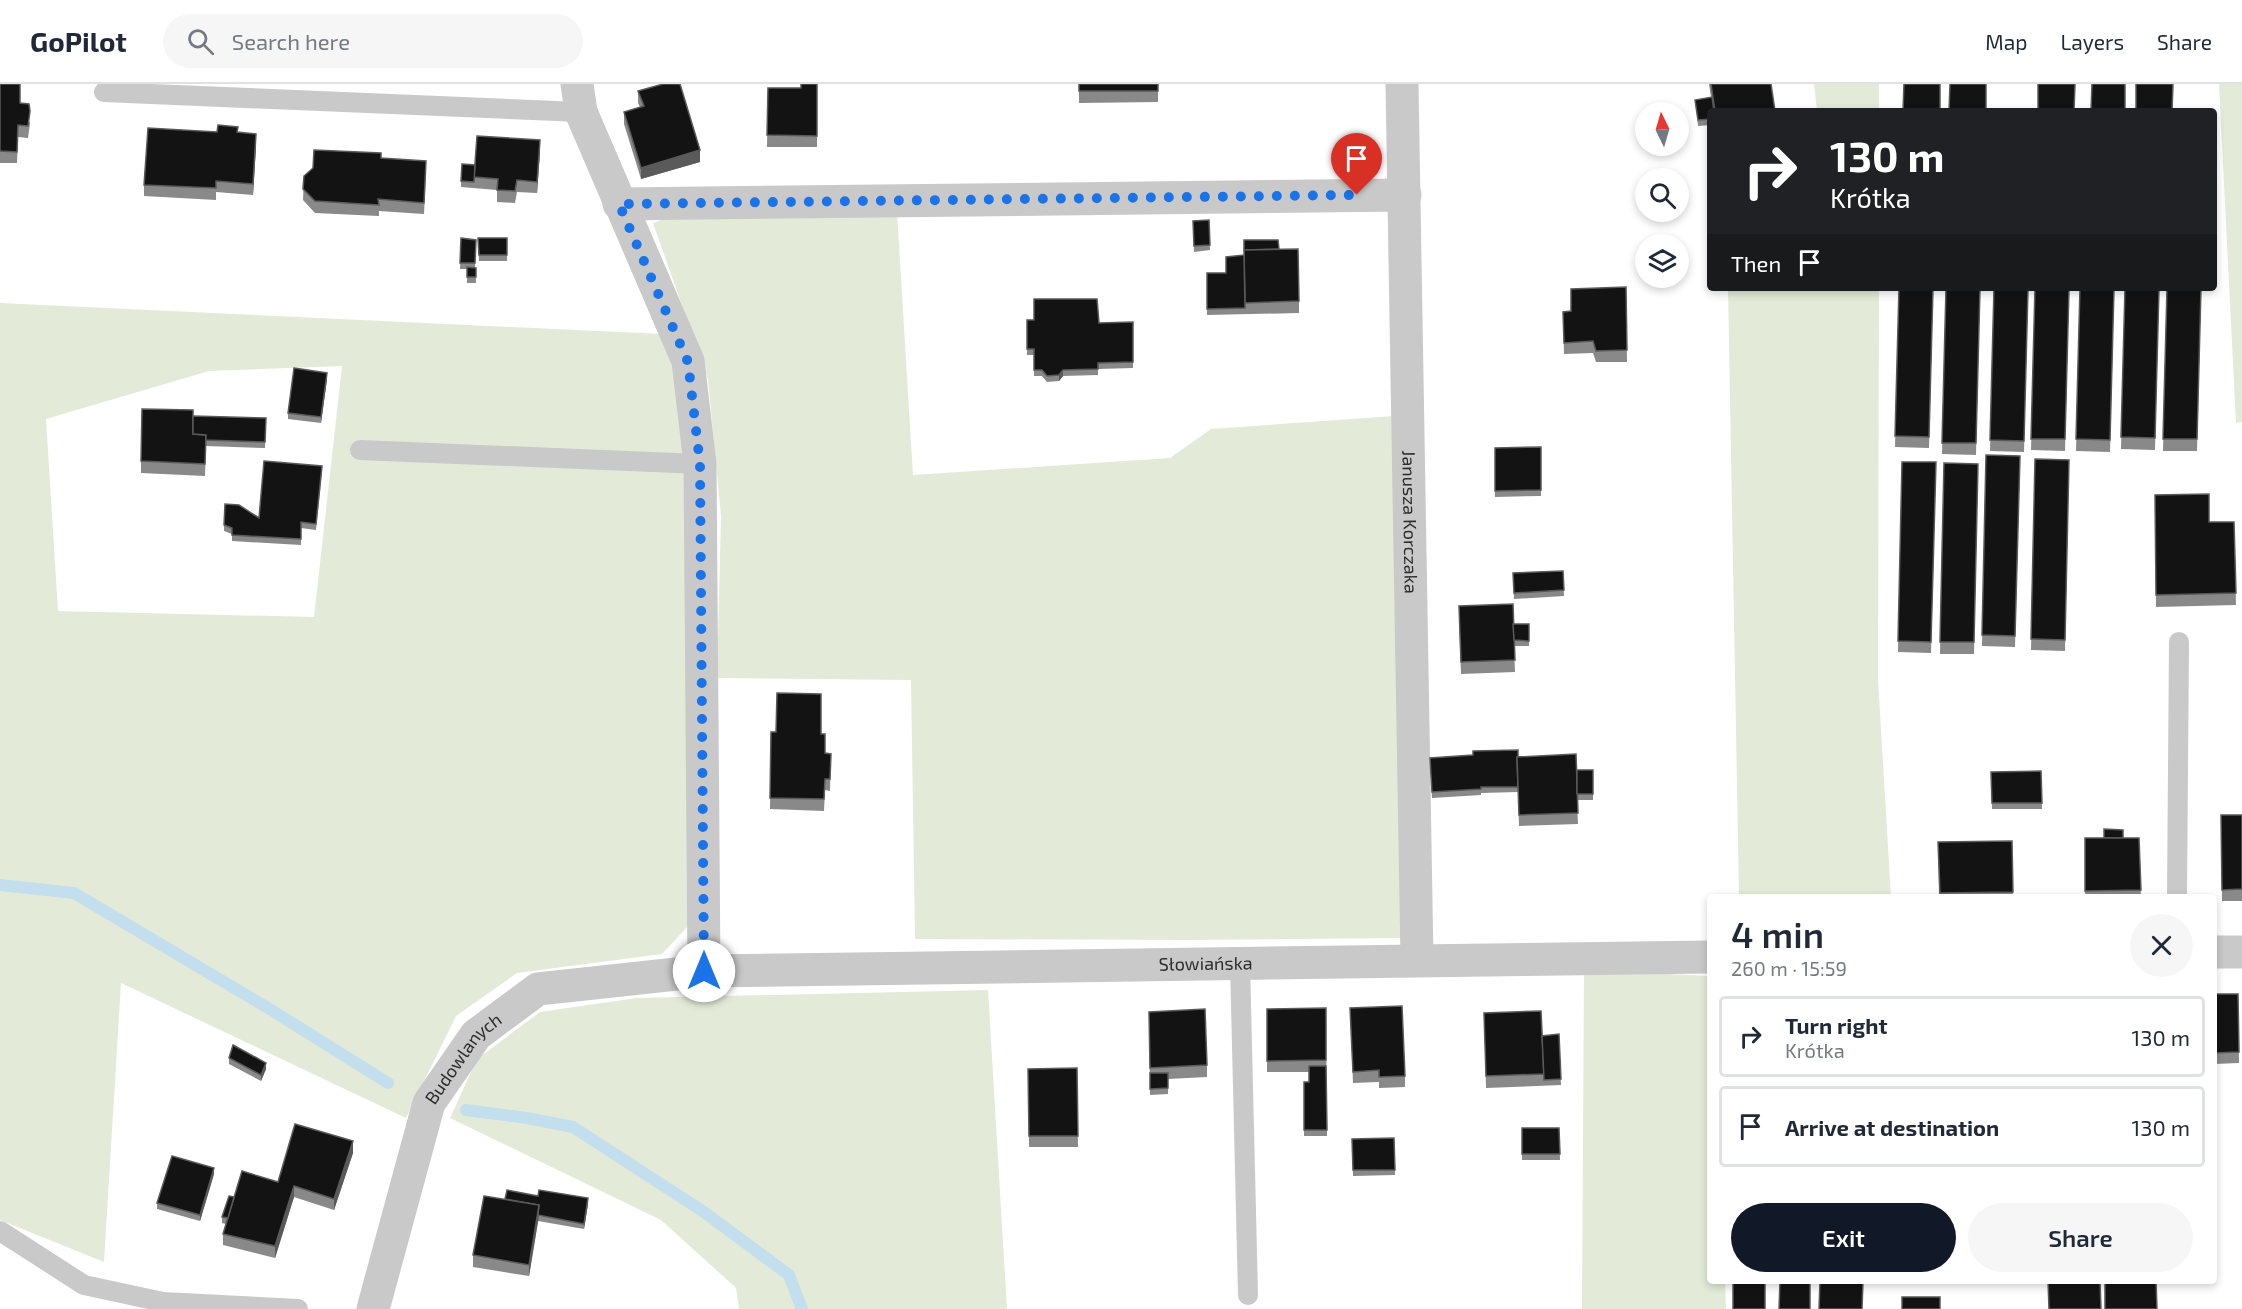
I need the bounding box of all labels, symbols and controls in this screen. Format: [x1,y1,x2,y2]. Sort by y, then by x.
search box [163,14,583,68]
text: GoPilot [30,24,127,58]
icon: search [184,25,217,58]
text: Search here [232,28,350,54]
text: Map [1985,29,2027,54]
text: Layers [2060,29,2124,54]
text: Share [2157,29,2212,54]
north arrow [1635,102,1689,156]
map controls [1635,102,1689,288]
text: 130 m [1830,130,1945,180]
icon: right [1731,132,1809,210]
pin [1331,133,1382,195]
icon: arrive [1340,142,1373,175]
button: search [1635,168,1689,222]
text: Krótka [1830,181,1911,213]
button: layers [1635,234,1689,288]
icon: arrive [1793,246,1826,279]
text: Then [1731,250,1781,276]
street label: Janusza Korczaka [1398,450,1423,594]
text: 4 min [1731,912,1824,955]
button: close [2130,914,2193,977]
position arrow [672,939,736,1003]
street label: Słowiańska [1158,951,1253,975]
text: 260 m · 15:59 [1731,956,1847,980]
street label: Budowlanych [420,1008,506,1108]
text: Turn right [1785,1012,1887,1038]
icon: right [1734,1020,1767,1053]
text: 130 m [2132,1024,2190,1050]
text: Krótka [1785,1038,1845,1062]
icon: arrive [1734,1110,1767,1143]
text: Arrive at destination [1785,1114,1999,1140]
text: 130 m [2132,1114,2190,1140]
button: Exit [1731,1203,1956,1272]
button: Share [1968,1203,2193,1272]

